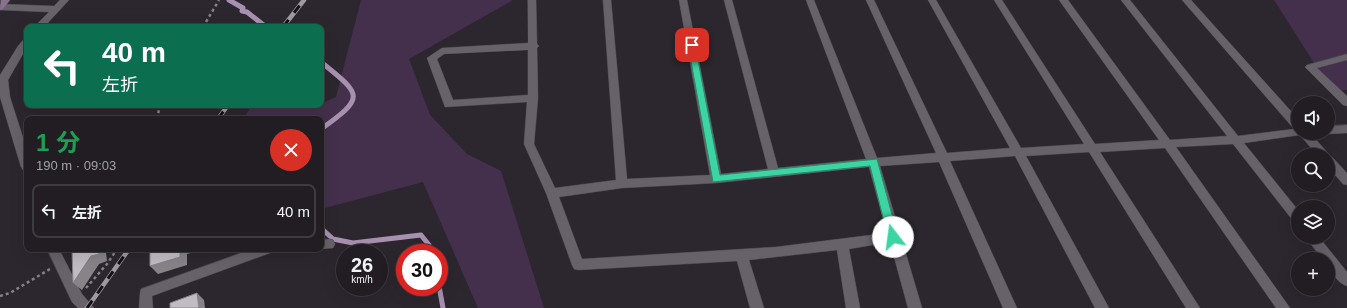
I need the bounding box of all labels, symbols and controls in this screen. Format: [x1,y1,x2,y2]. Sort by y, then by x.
pin [675,28,709,62]
icon: arrive [681,34,703,56]
text: 40 m [102,37,166,68]
icon: left [36,40,88,92]
text: 左折 [102,75,138,95]
map controls [1291,96,1335,296]
button: sound [1291,96,1335,140]
text: 1 分 [36,129,80,156]
button: close [270,129,312,171]
button: search [1291,148,1335,192]
text: 190 m · 09:03 [36,158,116,173]
icon: left [38,200,60,222]
button: layers [1291,200,1335,244]
text: 40 m [277,203,310,220]
text: 左折 [72,204,102,221]
position arrow [872,216,914,258]
speed limit sign: 30 [396,244,448,296]
button: + [1291,252,1335,296]
text: 26 [351,254,373,276]
text: km/h [351,274,373,285]

